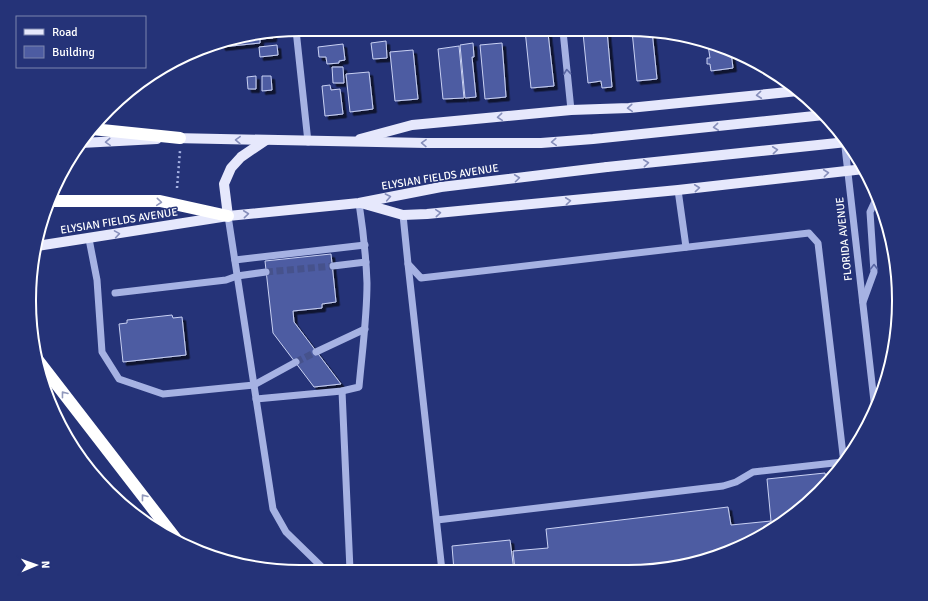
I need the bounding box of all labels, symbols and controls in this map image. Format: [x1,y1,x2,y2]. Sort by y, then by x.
legend [16,16,146,68]
text: Road [52,25,78,40]
text: Building [52,45,95,60]
one-way arrow [563,69,572,75]
one-way arrow [756,90,762,99]
one-way arrow [627,103,633,112]
one-way arrow [497,112,503,121]
one-way arrow [713,122,719,131]
one-way arrow [235,135,241,144]
one-way arrow [105,138,111,147]
one-way arrow [551,138,557,147]
one-way arrow [421,139,427,147]
one-way arrow [772,145,778,154]
one-way arrow [643,159,649,168]
street label: ELYSIAN FIELDS AVENUE [380,161,500,193]
one-way arrow [823,169,829,178]
one-way arrow [514,174,520,183]
one-way arrow [694,183,700,192]
one-way arrow [385,193,392,202]
one-way arrow [565,196,571,205]
street label: FLORIDA AVENUE [833,196,855,282]
one-way arrow [156,197,162,206]
street label: ELYSIAN FIELDS AVENUE [59,205,179,237]
one-way arrow [435,209,441,218]
one-way arrow [242,210,249,219]
one-way arrow [114,230,120,239]
one-way arrow [870,264,878,270]
one-way arrow [62,391,69,398]
one-way arrow [141,494,148,501]
north arrow [16,545,56,585]
text: N [39,561,52,569]

